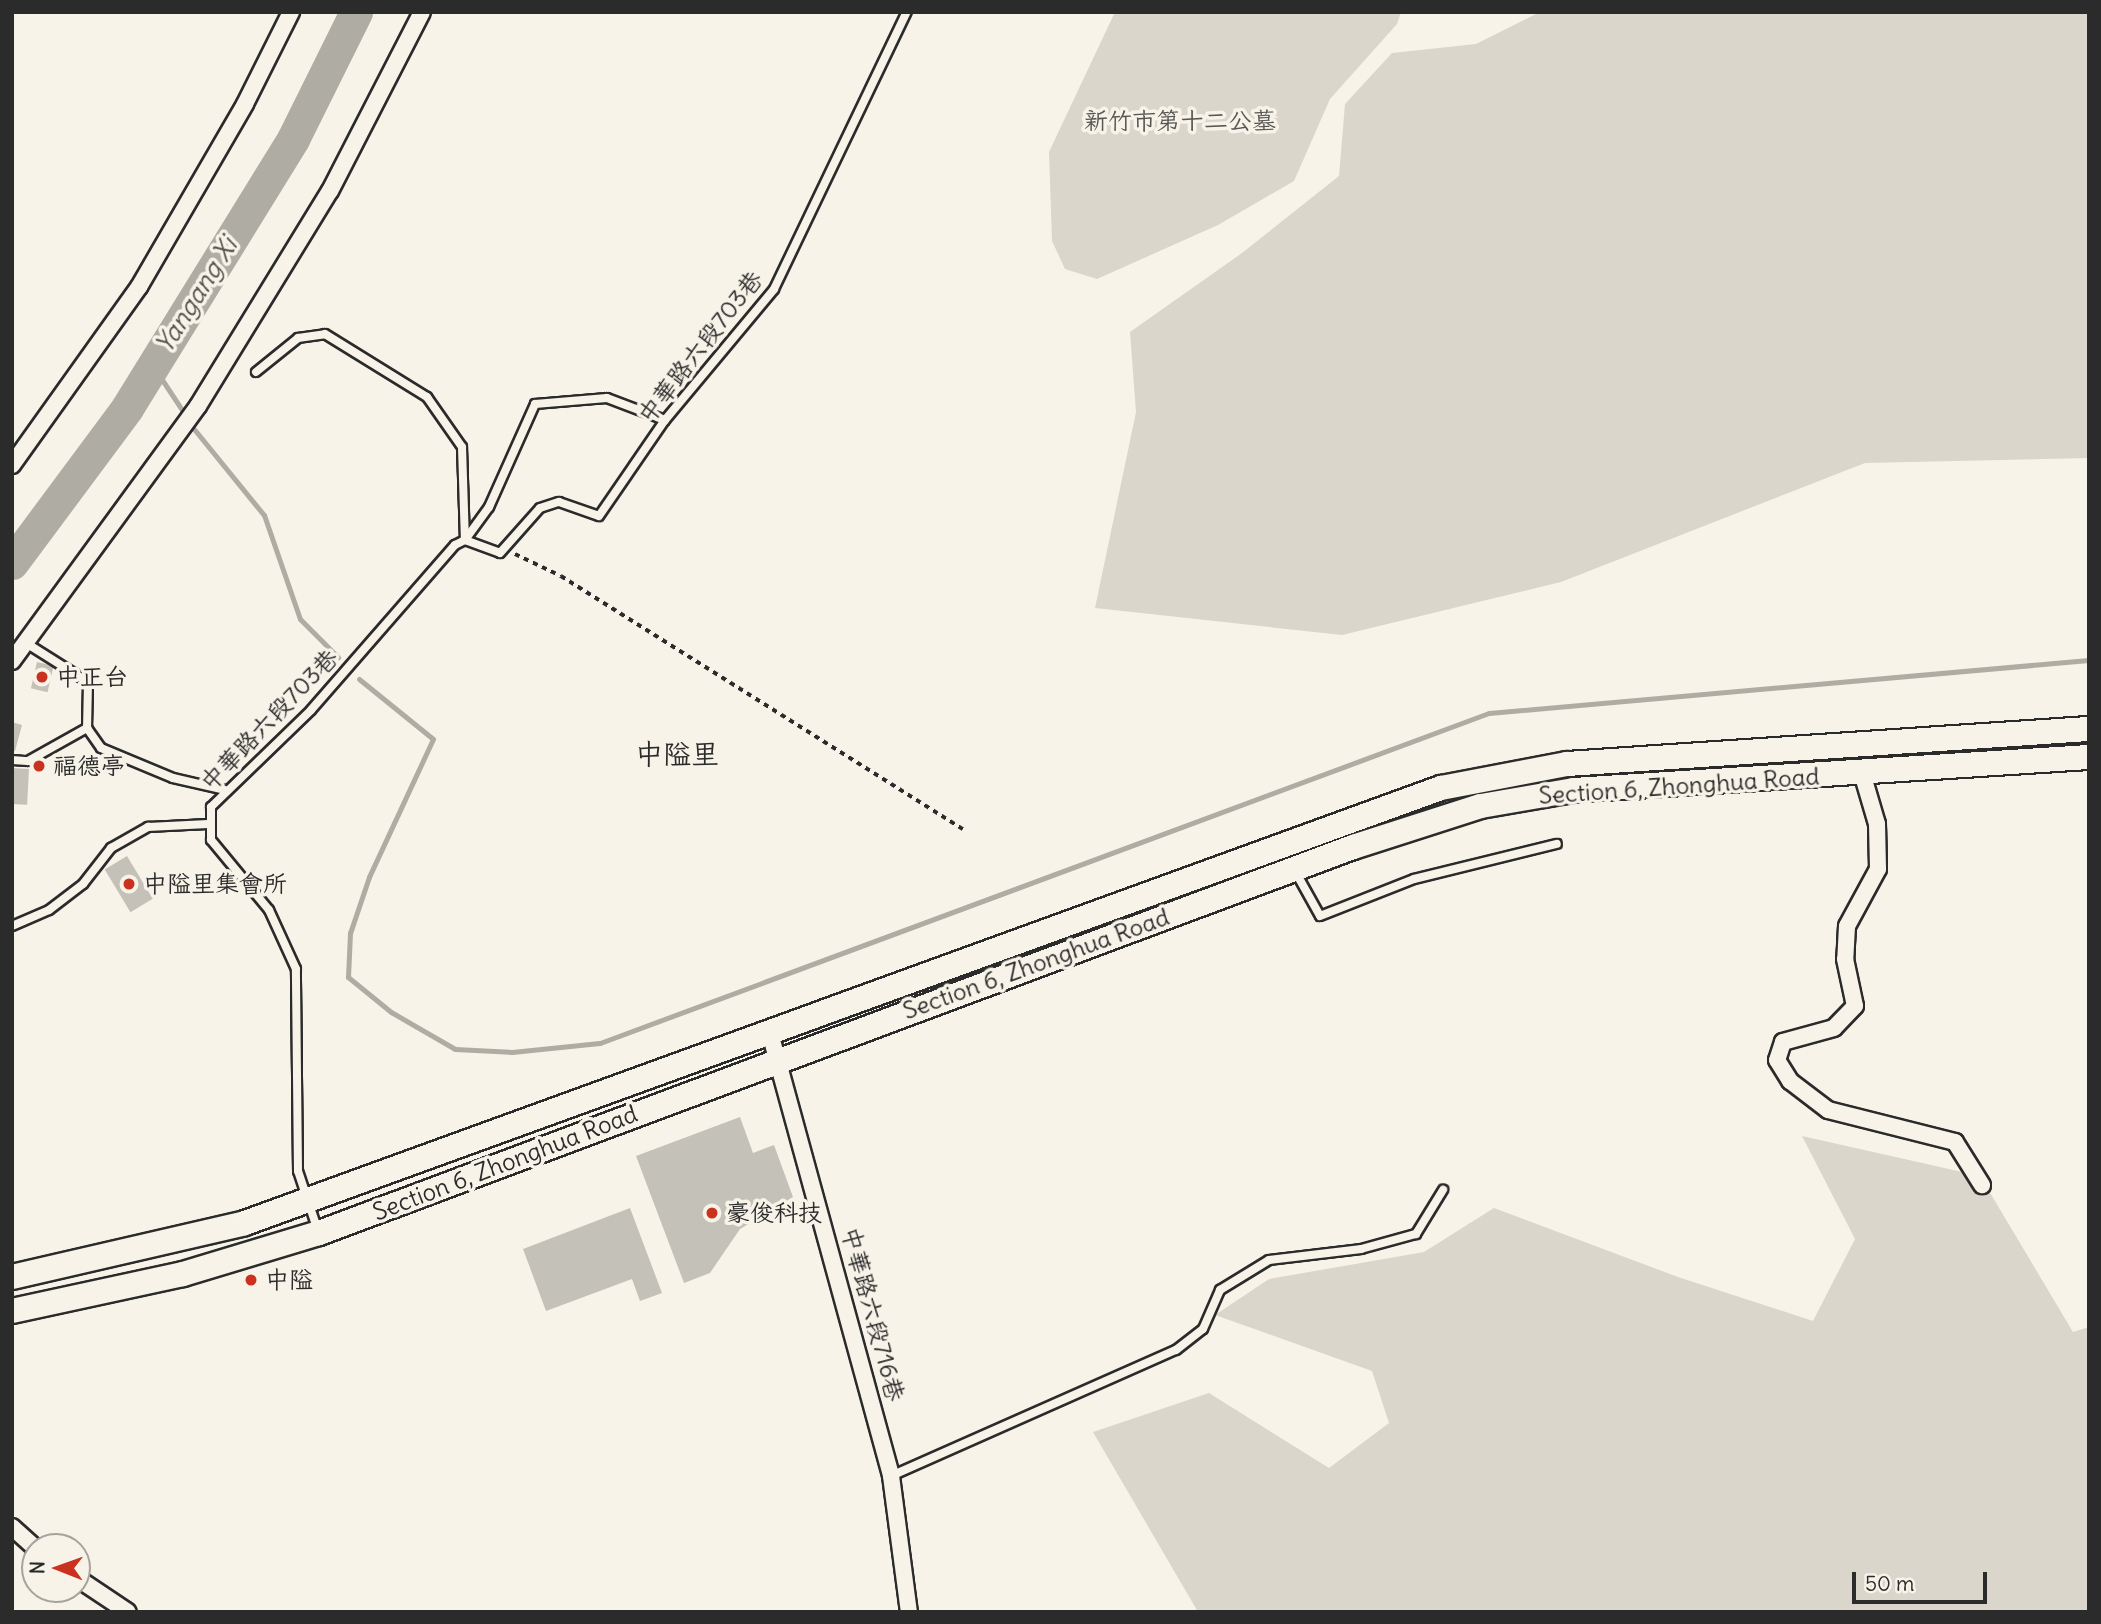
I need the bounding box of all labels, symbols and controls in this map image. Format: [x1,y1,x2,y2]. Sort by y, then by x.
park label: 新竹市第十二公墓 [1084,107,1276,135]
water label: Yangang Xi [148,232,244,358]
street label: 中華路六段703巷 [632,265,768,429]
street label: 中華路六段703巷 [194,643,344,797]
place label: 中正台 [56,663,128,691]
marker: 中正台 [34,669,50,685]
district label: 中隘里 [635,737,719,771]
place label: 福德亭 [53,752,125,780]
marker: 福德亭 [31,758,47,774]
street label: Section 6, Zhonghua Road [1538,762,1820,810]
place label: 中隘里集會所 [143,870,287,898]
marker: 中隘里集會所 [121,876,137,892]
street label: Section 6, Zhonghua Road [899,902,1173,1026]
street label: Section 6, Zhonghua Road [369,1099,641,1227]
place label: 豪俊科技 [726,1199,822,1227]
marker: 豪俊科技 [704,1205,720,1221]
street label: 中華路六段716巷 [836,1224,910,1404]
place label: 中隘 [265,1266,313,1294]
marker: 中隘 [243,1272,259,1288]
north arrow [21,1533,91,1603]
scale bar [1856,1558,1991,1602]
text: N [25,1561,49,1574]
text: 50 m [1865,1570,1914,1597]

